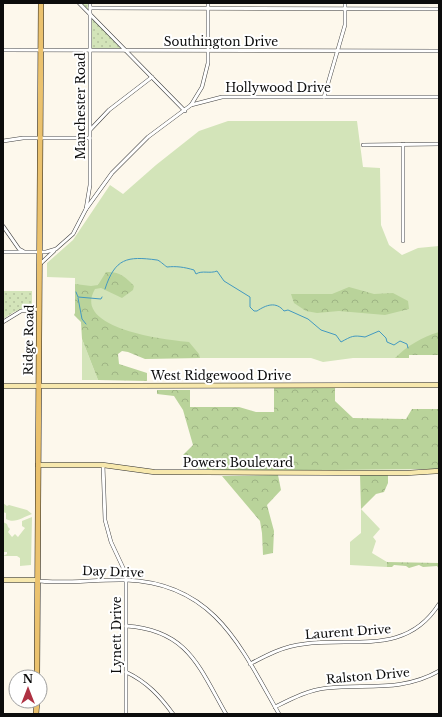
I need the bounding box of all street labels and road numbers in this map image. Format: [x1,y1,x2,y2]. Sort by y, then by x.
street label: Southington Drive [164,34,278,49]
street label: Manchester Road [73,52,88,160]
street label: Hollywood Drive [225,80,331,95]
street label: Ridge Road [20,304,37,376]
street label: West Ridgewood Drive [150,368,291,383]
street label: Powers Boulevard [183,455,293,470]
street label: Day Drive [82,563,144,580]
street label: Lynett Drive [109,596,124,674]
street label: Laurent Drive [304,621,392,642]
street label: Ralston Drive [326,664,410,687]

